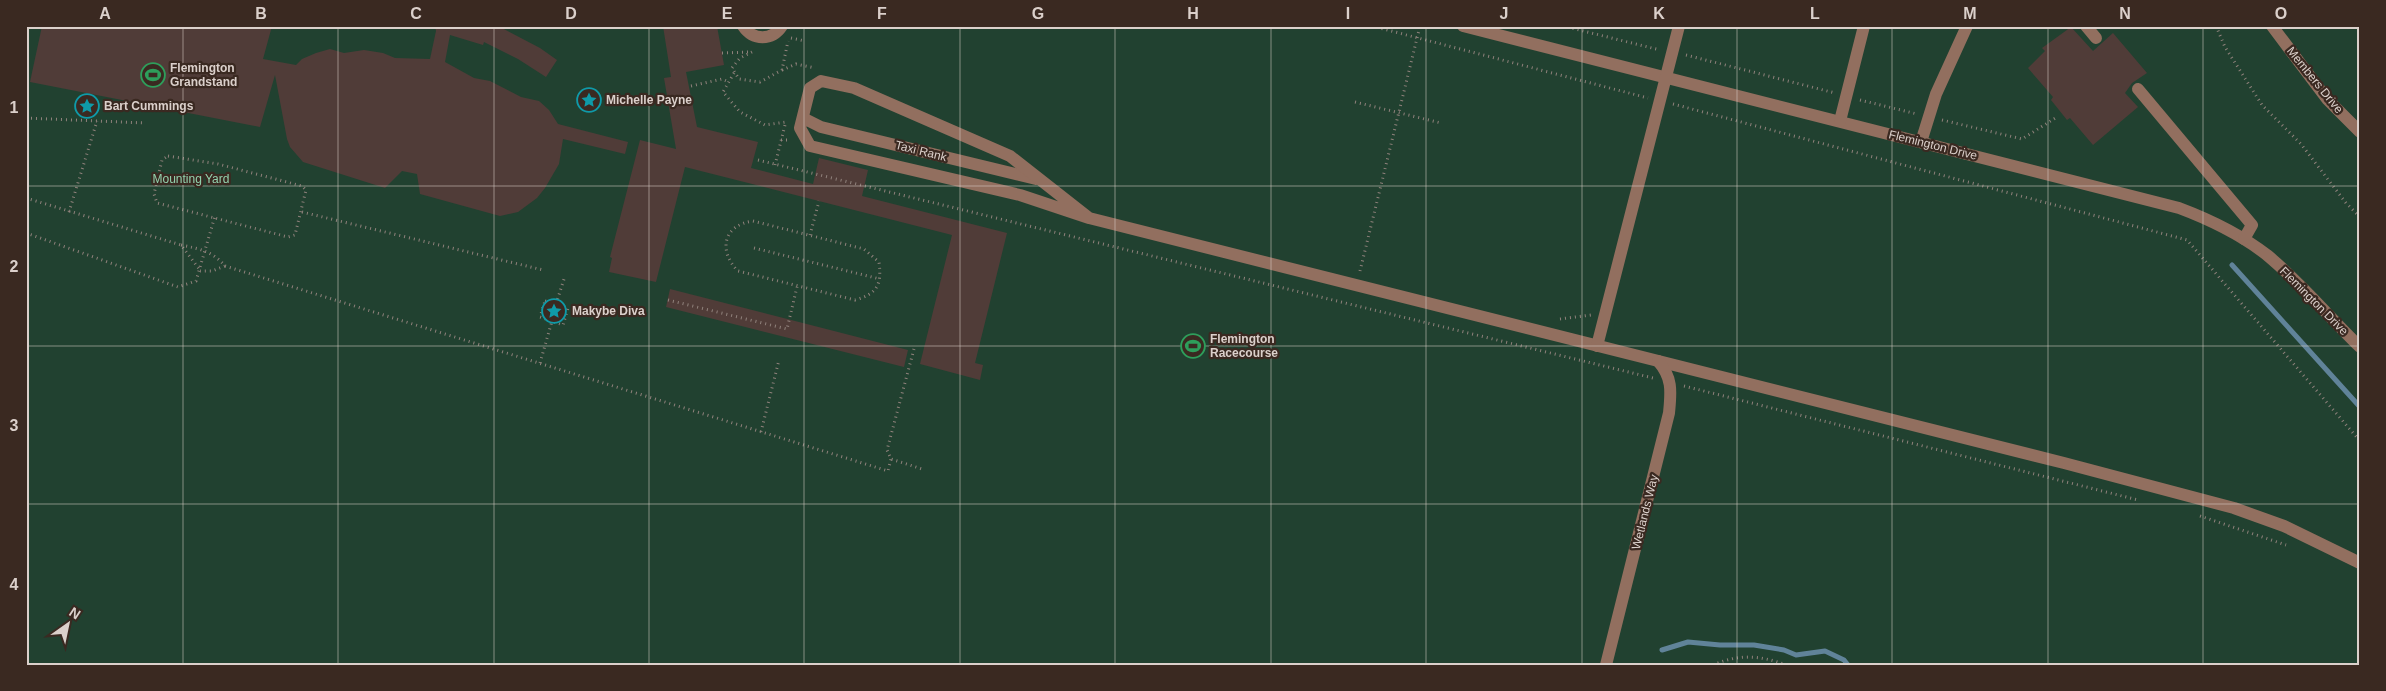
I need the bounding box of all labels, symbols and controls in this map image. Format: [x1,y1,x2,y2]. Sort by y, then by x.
text: A [99,5,111,22]
text: B [255,5,267,22]
text: C [410,5,422,22]
text: D [565,5,577,22]
text: E [722,5,733,22]
text: F [877,5,887,22]
text: G [1032,5,1044,22]
text: H [1187,5,1199,22]
text: I [1346,5,1350,22]
text: J [1500,5,1508,22]
text: K [1653,5,1665,22]
text: L [1810,5,1820,22]
text: M [1963,5,1977,22]
text: N [2119,5,2131,22]
text: O [2275,5,2287,22]
street label: Members Drive [2284,44,2346,116]
place label: Flemington Grandstand [170,61,237,89]
sports icon: Flemington Grandstand [140,62,166,88]
place icon: Michelle Payne [576,87,602,113]
place icon: Bart Cummings [74,93,100,119]
place label: Michelle Payne [606,93,692,107]
text: 1 [10,99,19,116]
place label: Bart Cummings [104,99,194,113]
street label: Flemington Drive [1887,127,1979,163]
street label: Taxi Rank [894,138,949,164]
park label: Mounting Yard [153,172,229,186]
text: 2 [10,258,19,275]
street label: Flemington Drive [2277,264,2351,338]
place icon: Makybe Diva [541,298,567,324]
place label: Makybe Diva [572,304,645,318]
place label: Flemington Racecourse [1210,332,1278,360]
sports icon: Flemington Racecourse [1180,333,1206,359]
text: 3 [10,417,19,434]
street label: Wetlands Way [1629,473,1661,551]
text: 4 [10,576,19,593]
north arrow [42,598,92,648]
text: N [66,604,84,623]

